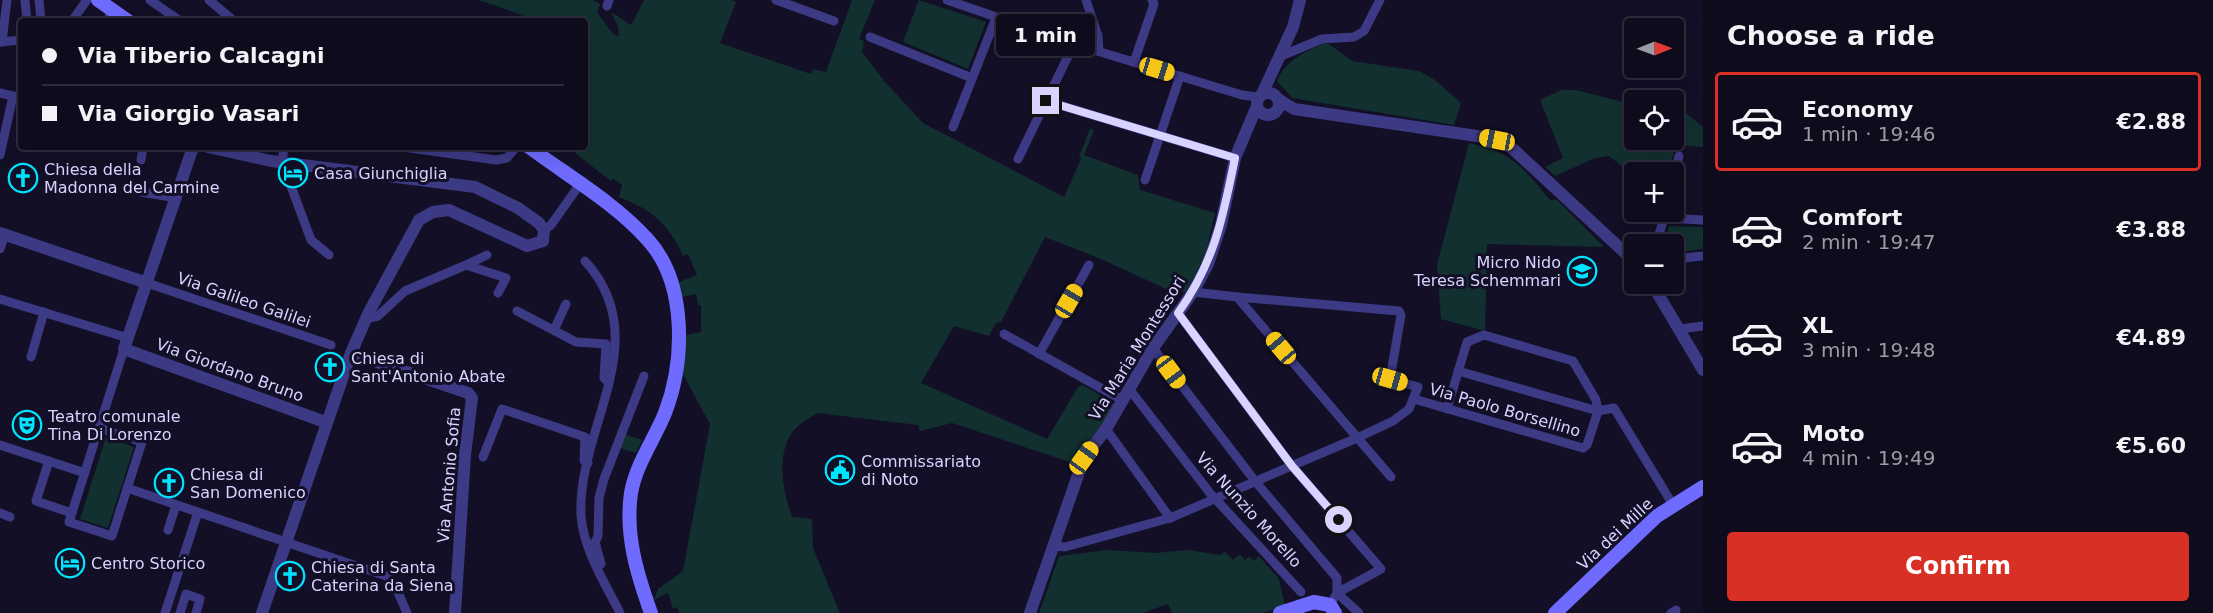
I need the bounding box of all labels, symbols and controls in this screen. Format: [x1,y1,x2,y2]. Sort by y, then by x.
callout: 1 min [996,14,1096,56]
north arrow [1624,18,1684,78]
map controls [1624,18,1684,294]
text: Choose a ride [1727,20,1935,51]
text: 1 min [1014,23,1077,47]
text: Via Tiberio Calcagni [78,43,324,68]
car [1137,55,1177,83]
route end [1032,87,1059,114]
button: locate [1624,90,1684,150]
icon: car [1730,95,1784,149]
text: Economy [1802,97,1913,122]
text: Via Giorgio Vasari [78,101,299,126]
text: €2.88 [2116,109,2186,134]
text: 1 min · 19:46 [1802,122,1936,146]
car [1478,128,1516,152]
hotel icon: Casa Giunchiglia [277,157,309,189]
place label: Chiesa della Madonna del Carmine [44,160,220,197]
church icon: Chiesa della Madonna del Carmine [7,162,39,194]
button: + [1624,162,1684,222]
place label: Casa Giunchiglia [314,164,448,183]
icon: car [1730,203,1784,257]
text: Comfort [1802,205,1902,230]
text: €3.88 [2116,217,2186,242]
text: 2 min · 19:47 [1802,230,1936,254]
button: − [1624,234,1684,294]
place label: Micro Nido Teresa Schemmari [1413,253,1561,290]
school or university icon: Micro Nido Teresa Schemmari [1566,255,1598,287]
street label: Via Galileo Galilei [175,268,313,332]
street label: Via Maria Montessori [1085,272,1189,424]
car [1052,281,1086,321]
icon: car [1730,311,1784,365]
text: XL [1802,313,1833,338]
text: €4.89 [2116,325,2186,350]
car [1263,328,1299,368]
street label: Via Giordano Bruno [154,334,306,406]
text: 3 min · 19:48 [1802,338,1936,362]
place label: Chiesa di Sant'Antonio Abate [351,349,505,386]
church icon: Chiesa di Sant'Antonio Abate [314,351,346,383]
car [1153,352,1189,392]
car [1370,365,1410,393]
street label: Via Paolo Borsellino [1427,379,1583,441]
street label: Via Antonio Sofia [434,406,464,544]
place label: Teatro comunale Tina Di Lorenzo [47,407,181,444]
theatre icon: Teatro comunale Tina Di Lorenzo [11,409,43,441]
icon: car [1730,419,1784,473]
text: Moto [1802,421,1865,446]
text: €5.60 [2116,433,2186,458]
car [1066,438,1102,478]
text: 4 min · 19:49 [1802,446,1936,470]
street label: Via Nunzio Morello [1192,449,1306,571]
place label: Commissariato di Noto [861,452,981,489]
public building icon: Commissariato di Noto [824,454,856,486]
place label: Chiesa di San Domenico [190,465,306,502]
church icon: Chiesa di San Domenico [153,467,185,499]
street label: Via dei Mille [1573,494,1657,574]
route start [1325,506,1352,533]
button: Confirm [1727,532,2189,601]
hotel icon: Centro Storico [54,547,86,579]
place label: Centro Storico [91,554,205,573]
place label: Chiesa di Santa Caterina da Siena [311,558,454,595]
church icon: Chiesa di Santa Caterina da Siena [274,560,306,592]

